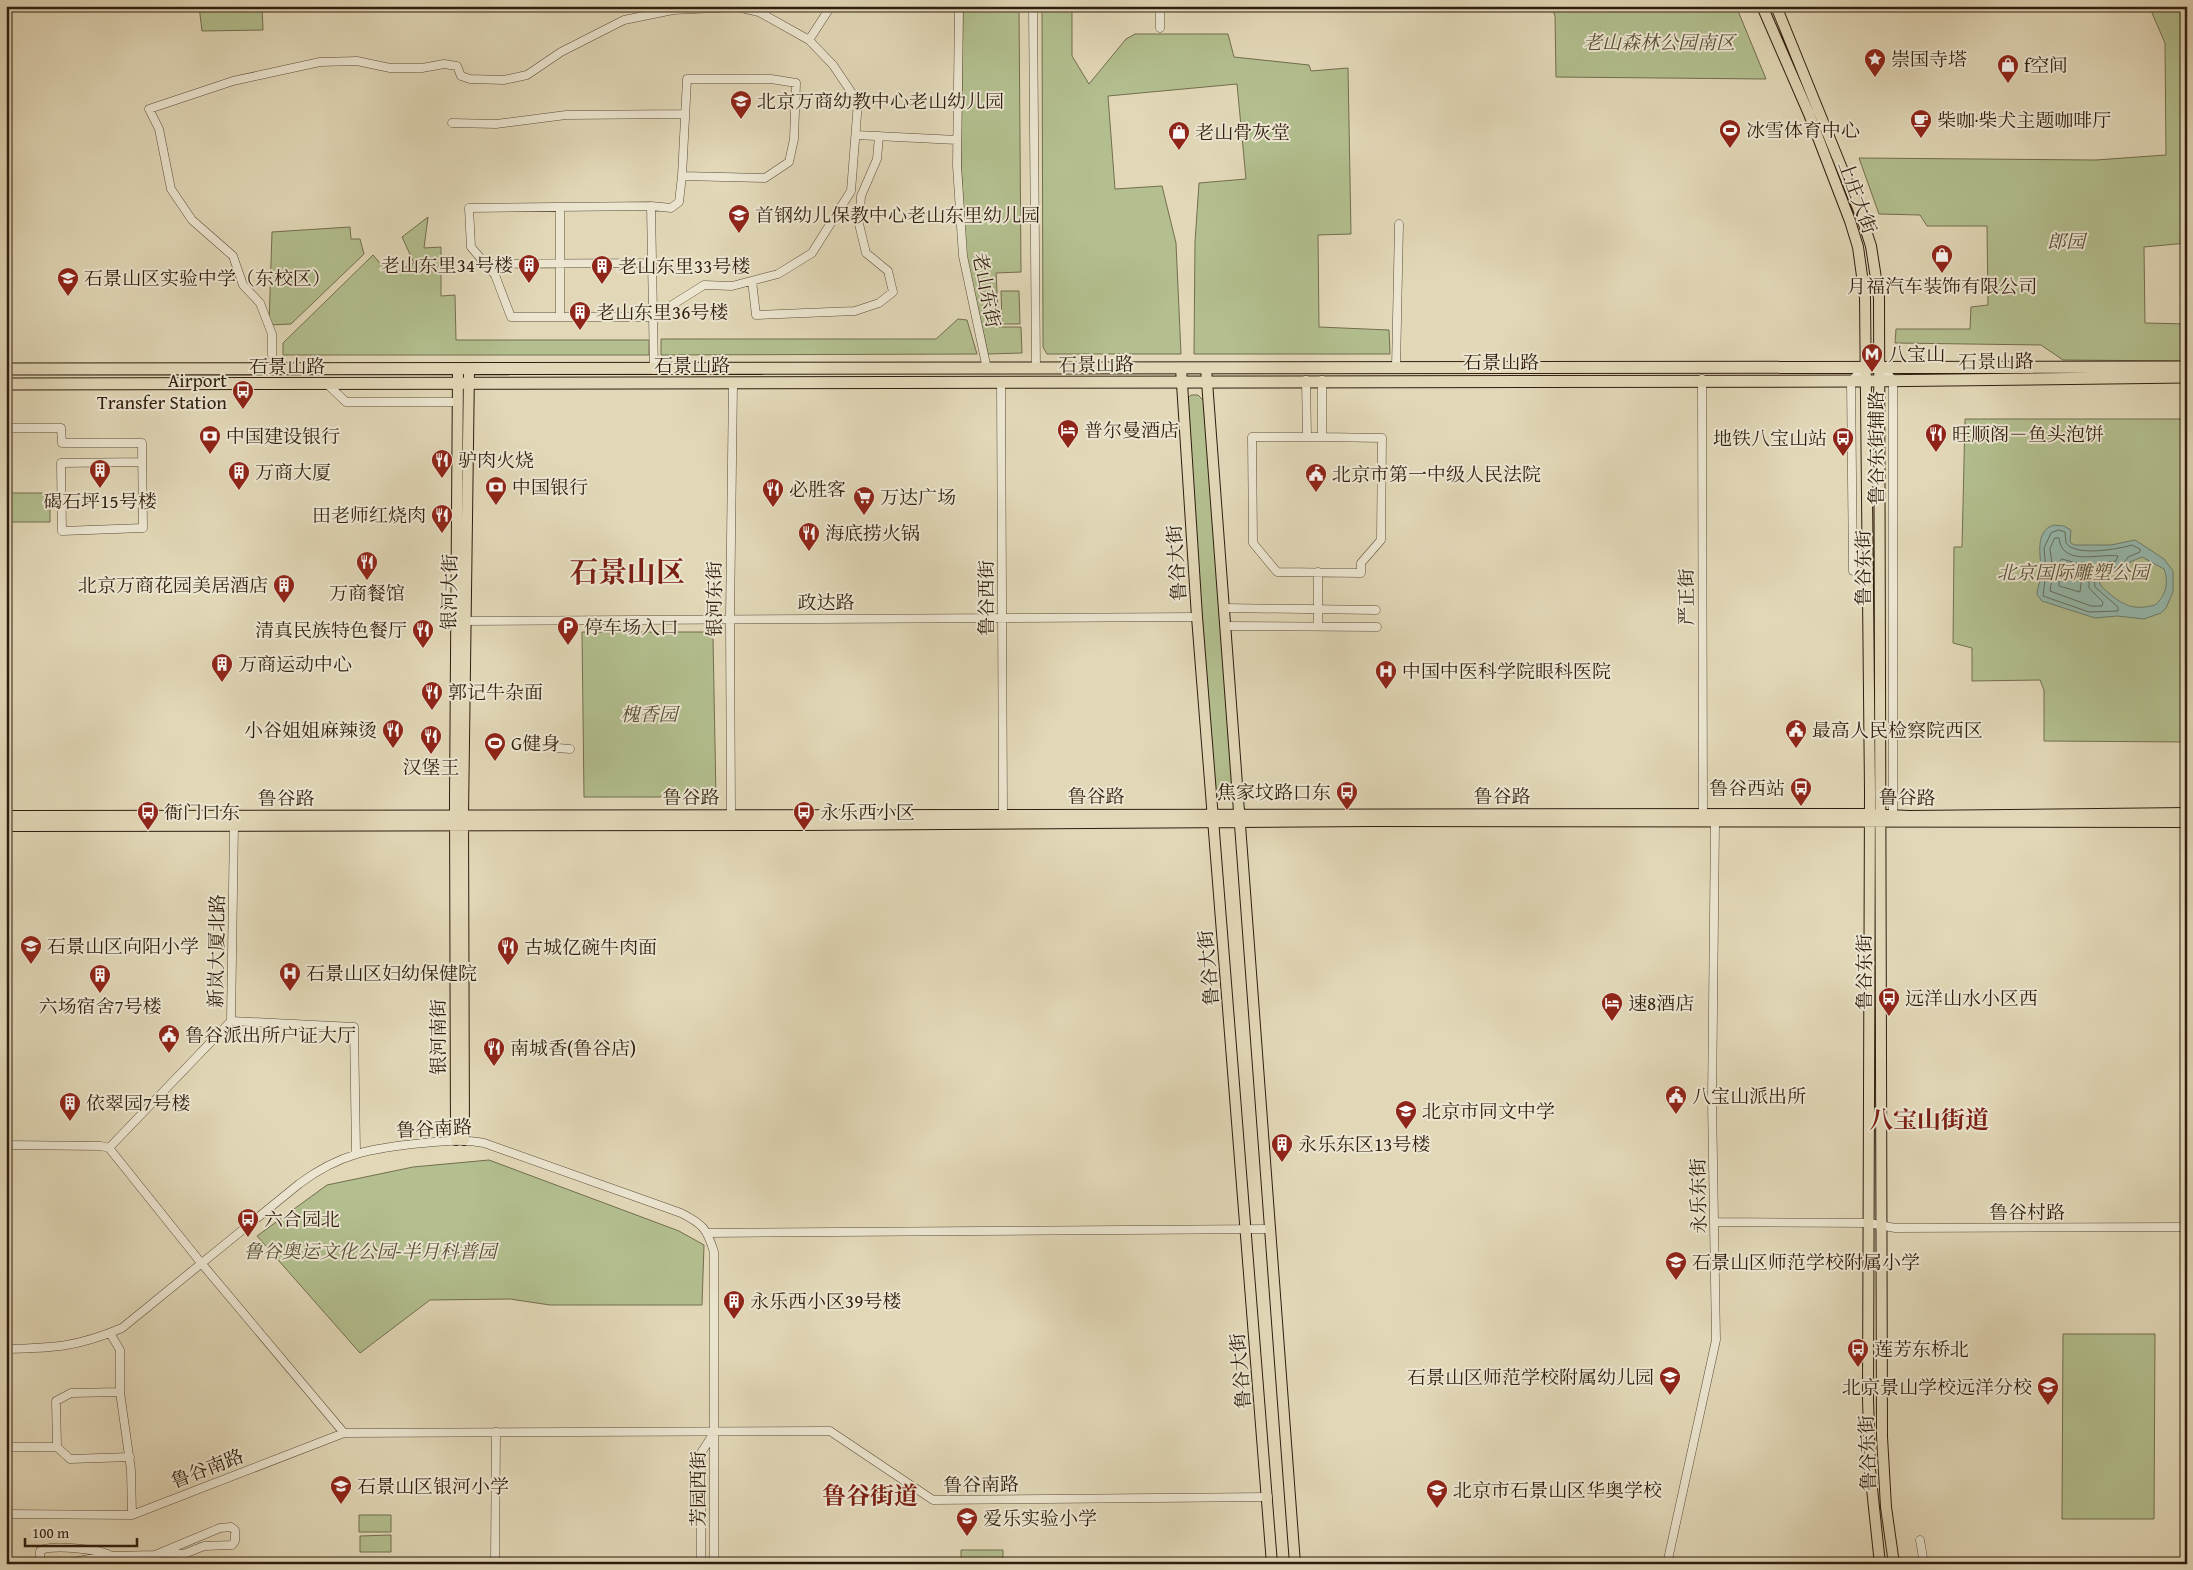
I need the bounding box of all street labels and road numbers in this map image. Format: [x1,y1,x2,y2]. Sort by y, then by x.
street label: 上庄大街 [1832,156,1884,238]
street label: 老山东街 [966,250,1008,330]
street label: 石景山路 [1958,346,2034,376]
street label: 石景山路 [1463,348,1539,376]
street label: 石景山路 [1058,349,1134,379]
street label: 石景山路 [654,351,730,379]
street label: 石景山路 [249,352,325,380]
street label: 鲁谷东街辅路 [1862,391,1890,505]
street label: 鲁谷大街 [1159,524,1193,602]
street label: 鲁谷东街 [1849,530,1877,606]
street label: 银河大街 [434,554,464,630]
street label: 鲁谷西街 [972,560,1000,636]
street label: 银河东街 [700,561,728,637]
street label: 严正街 [1672,568,1700,626]
street label: 政达路 [797,588,855,616]
street label: 鲁谷路 [1067,782,1125,810]
street label: 鲁谷路 [1473,782,1531,810]
street label: 鲁谷路 [662,783,720,811]
street label: 鲁谷路 [1878,783,1936,811]
street label: 鲁谷路 [257,784,315,812]
street label: 新岚大厦北路 [201,894,231,1008]
street label: 鲁谷大街 [1191,929,1225,1007]
street label: 鲁谷东街 [1850,934,1878,1010]
street label: 银河南街 [424,999,452,1075]
street label: 鲁谷南路 [395,1112,473,1144]
street label: 永乐东街 [1683,1158,1713,1234]
street label: 鲁谷村路 [1989,1198,2065,1226]
street label: 鲁谷大街 [1223,1332,1257,1410]
street label: 鲁谷东街 [1852,1415,1882,1491]
street label: 鲁谷南路 [166,1441,248,1495]
street label: 芳园西街 [684,1451,712,1527]
street label: 鲁谷南路 [943,1469,1019,1499]

